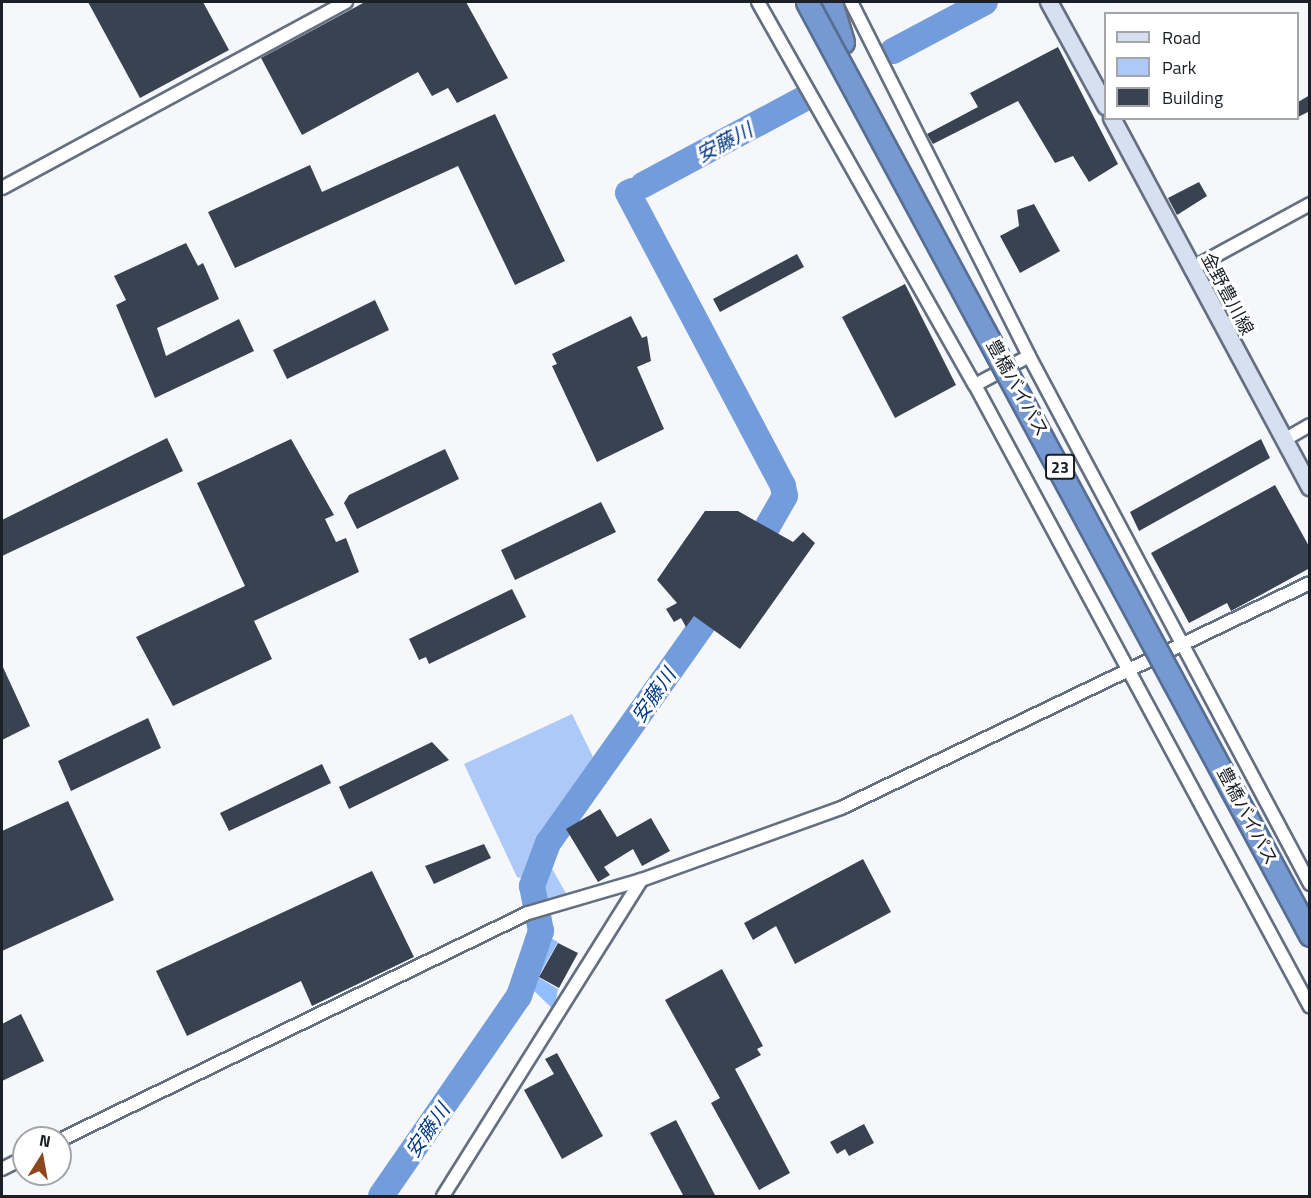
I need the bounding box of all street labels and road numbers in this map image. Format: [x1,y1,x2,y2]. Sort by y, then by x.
street label: 金野豊川線 [1196,249,1258,339]
street label: 豊橋バイパス [981,336,1053,440]
road number: 23 [1045,454,1075,480]
street label: 豊橋バイパス [1212,763,1282,869]

